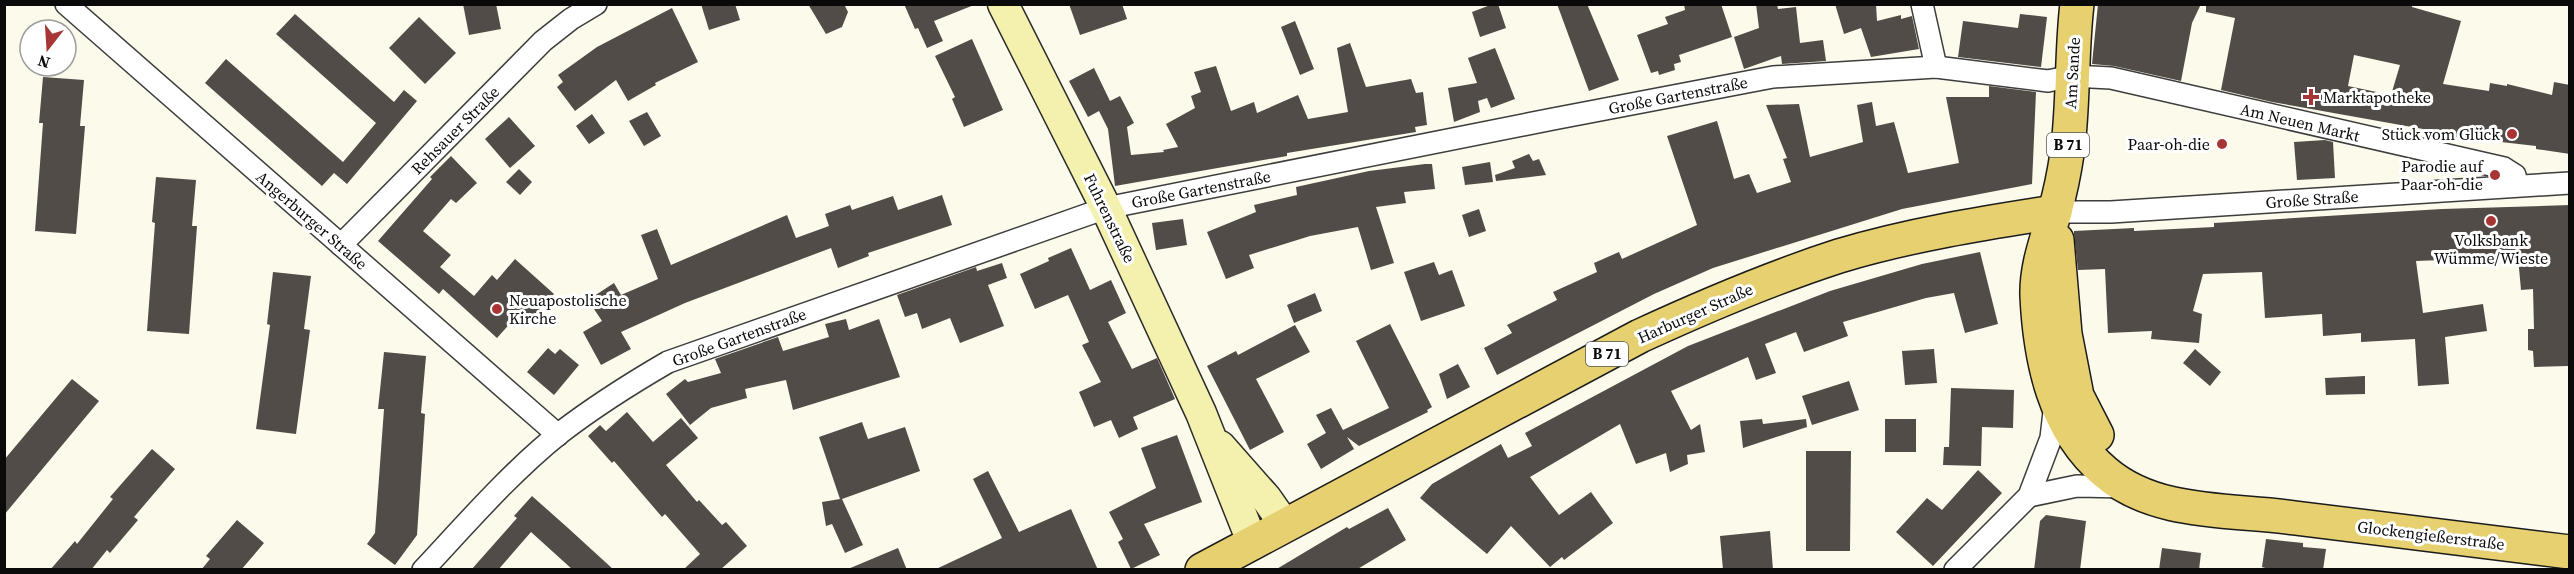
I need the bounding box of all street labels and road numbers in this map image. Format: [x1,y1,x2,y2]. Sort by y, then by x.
street label: Am Sande [2059,36,2085,110]
street label: Große Gartenstraße [1607,71,1749,119]
street label: Rehsauer Straße [406,81,504,179]
street label: Am Neuen Markt [2238,98,2363,147]
road number: B 71 [2047,133,2089,157]
street label: Große Gartenstraße [1130,165,1272,213]
street label: Angerburger Straße [252,166,372,274]
street label: Fuhrenstraße [1079,170,1141,266]
street label: Große Straße [2265,185,2359,213]
street label: Harburger Straße [1634,278,1756,348]
street label: Große Gartenstraße [669,303,809,371]
road number: B 71 [1586,342,1628,366]
street label: Glockengießerstraße [2356,515,2506,555]

